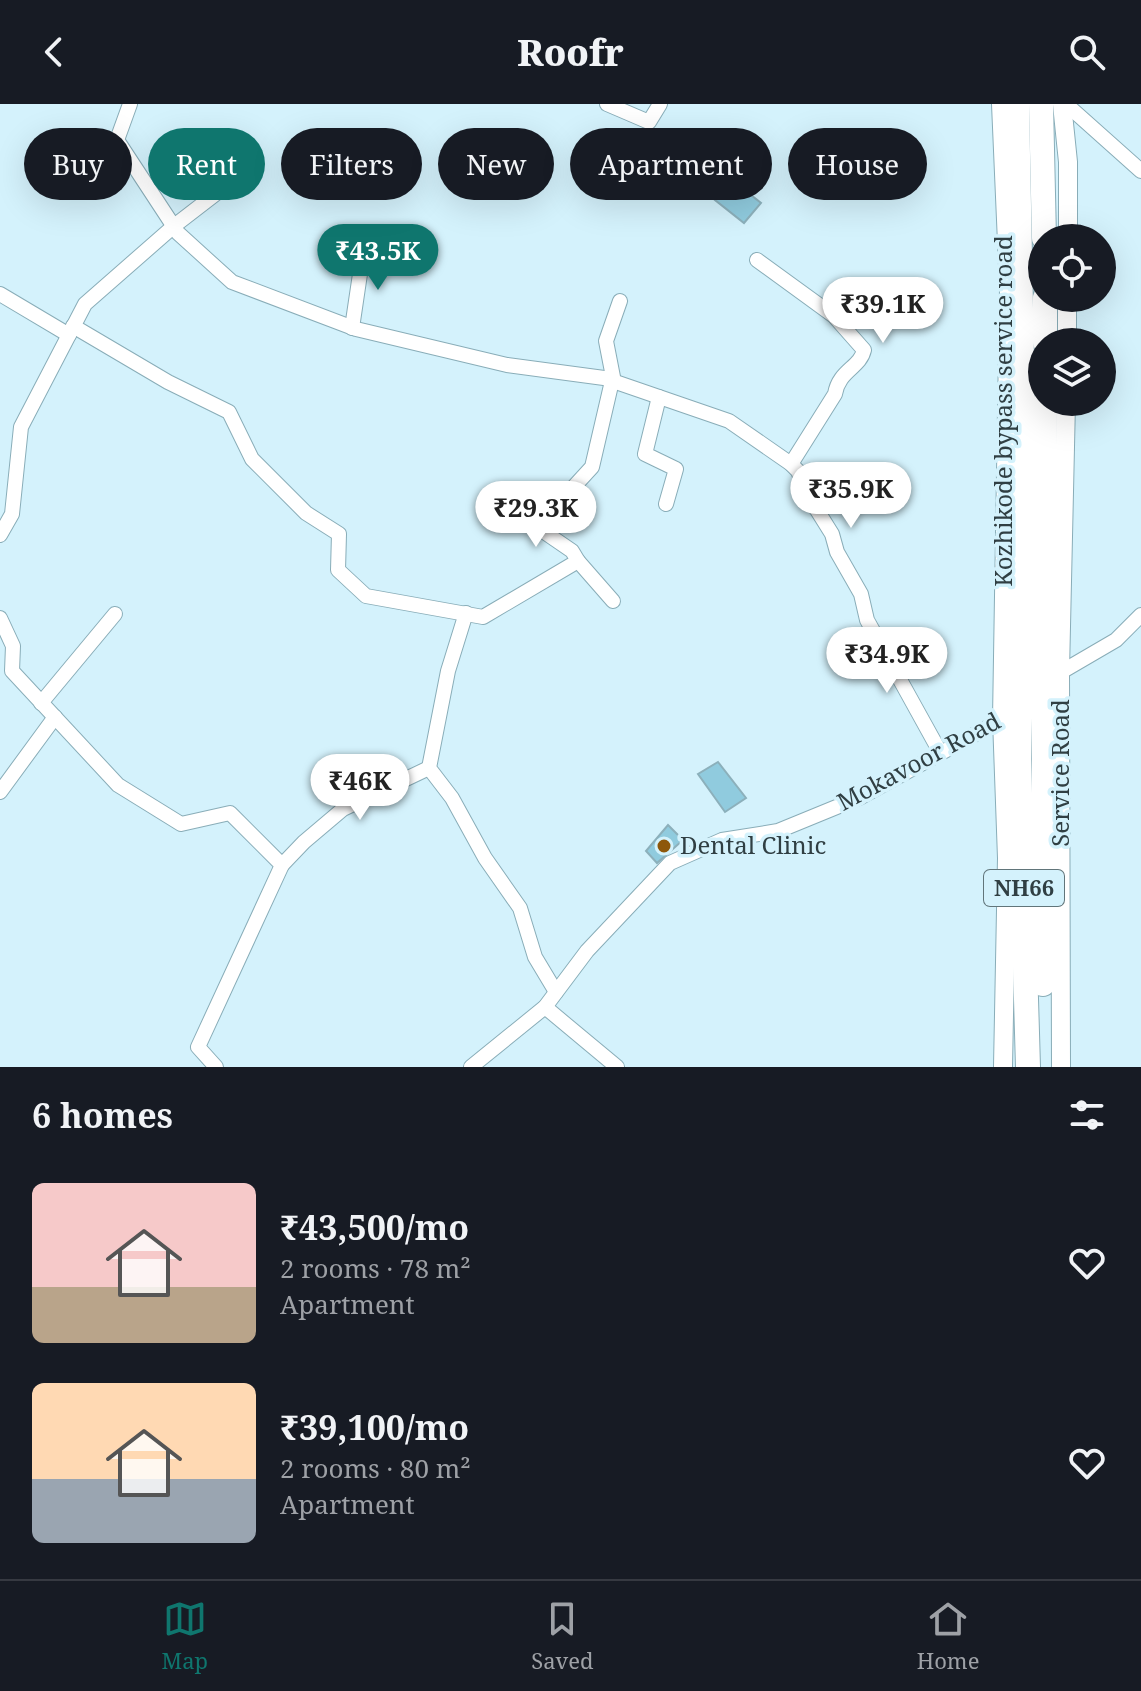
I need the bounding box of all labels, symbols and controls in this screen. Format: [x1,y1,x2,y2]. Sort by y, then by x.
text: Roofr [517,28,624,77]
icon: back [32,30,76,74]
icon: search [1065,30,1109,74]
chip: Buy [24,128,132,200]
chip: Rent [148,128,265,200]
chip: Filters [281,128,422,200]
chip: New [438,128,554,200]
chip: Apartment [570,128,772,200]
chip: House [788,128,927,200]
pin: ₹43.5K [313,224,443,292]
map controls [1028,224,1116,416]
button: locate [1028,224,1116,312]
text: ₹43.5K [335,232,421,268]
street label: Kozhikode bypass service road [986,235,1019,587]
pin: ₹39.1K [818,277,948,345]
text: ₹39.1K [840,285,926,321]
button: layers [1028,328,1116,416]
pin: ₹35.9K [786,462,916,530]
text: ₹35.9K [808,470,894,506]
pin: ₹29.3K [471,481,601,549]
text: ₹29.3K [493,489,579,525]
pin: ₹34.9K [822,627,952,695]
text: ₹34.9K [844,635,930,671]
street label: Service Road [1043,699,1076,847]
street label: Mokavoor Road [831,704,1006,818]
pin: ₹46K [313,754,407,822]
text: ₹46K [329,762,392,798]
place label: Dental Clinic [680,828,826,861]
marker: Dental Clinic [655,837,673,855]
road number: NH66 [984,870,1064,906]
text: 6 homes [32,1092,173,1138]
icon: filters [1065,1093,1109,1137]
text: ₹43,500/mo [280,1204,469,1250]
icon: home [96,1215,192,1311]
icon: heart [1065,1241,1109,1285]
text: 2 rooms · 78 m² [280,1250,471,1286]
text: Apartment [280,1286,415,1322]
text: ₹39,100/mo [280,1404,469,1450]
icon: home [96,1415,192,1511]
icon: heart [1065,1441,1109,1485]
text: 2 rooms · 80 m² [280,1450,471,1486]
text: Apartment [280,1486,415,1522]
tab: Map [162,1597,208,1675]
tab: Saved [531,1597,594,1675]
tab: Home [917,1597,979,1675]

